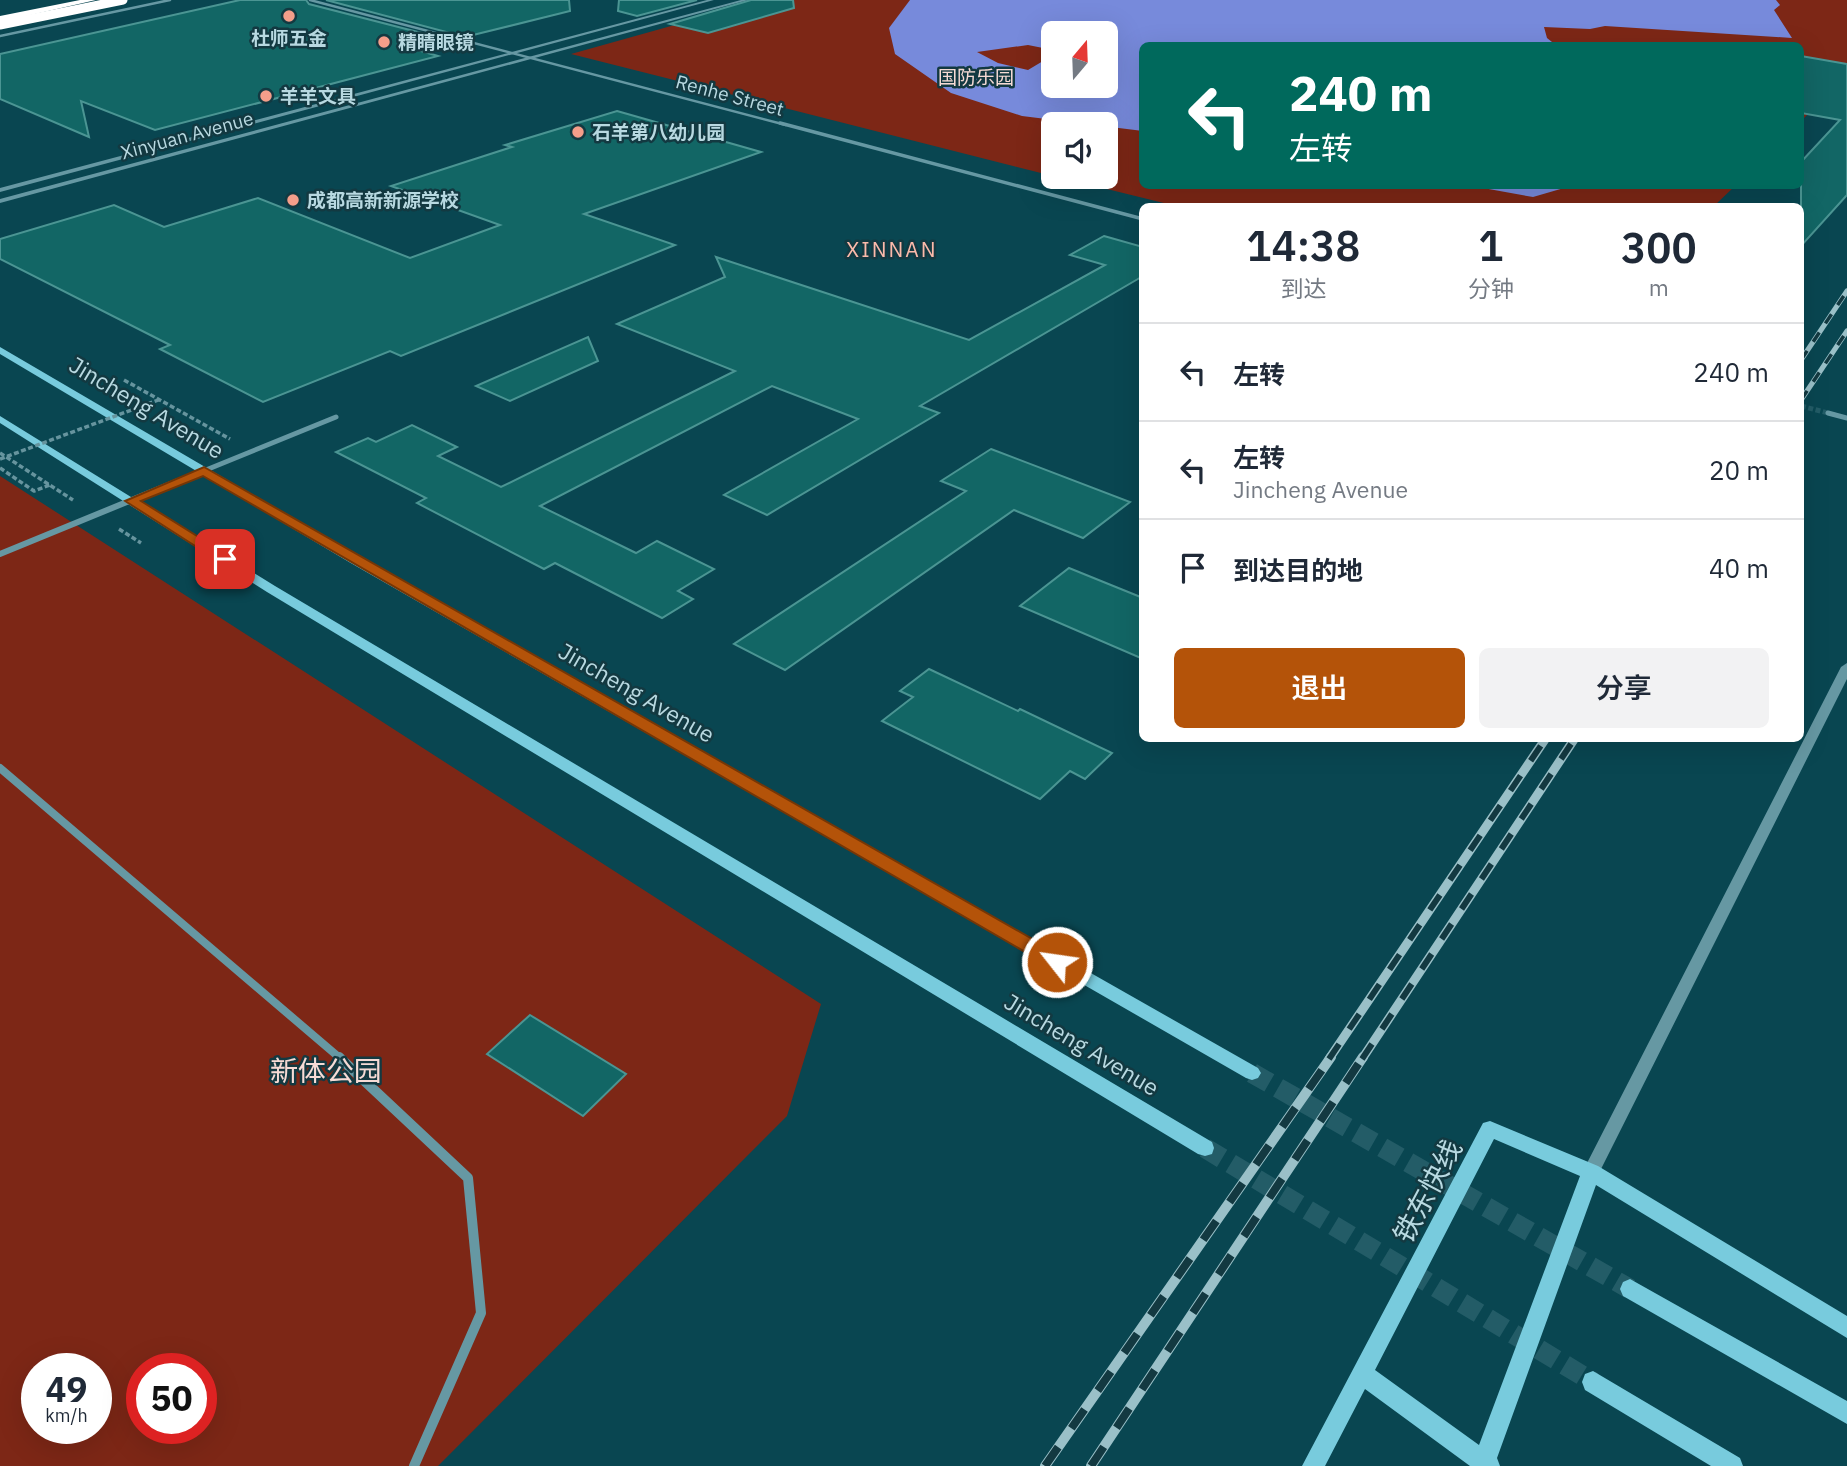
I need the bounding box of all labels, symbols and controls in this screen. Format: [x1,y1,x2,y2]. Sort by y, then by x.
marker: 杜师五金 [281,8,297,24]
north arrow [1041,21,1118,98]
map controls [1041,21,1118,189]
place label: 杜师五金 [251,26,327,50]
place label: 精睛眼镜 [398,30,474,54]
marker: 精睛眼镜 [376,34,392,50]
text: 240 m [1289,61,1433,124]
park label: 国防乐园 [938,65,1014,89]
street label: Renhe Street [673,69,787,121]
icon: left [1174,70,1265,161]
place label: 羊羊文具 [280,84,356,108]
marker: 羊羊文具 [258,88,274,104]
street label: Xinyuan Avenue [118,106,256,164]
button: sound [1041,112,1118,189]
place label: 石羊第八幼儿园 [592,120,725,144]
marker: 石羊第八幼儿园 [570,124,586,140]
text: 左转 [1289,127,1353,169]
place label: 成都高新新源学校 [307,188,459,212]
marker: 成都高新新源学校 [285,192,301,208]
text: 14:38 [1246,218,1361,273]
text: 1 [1478,218,1503,273]
text: 300 [1621,220,1697,275]
district label: XINNAN [846,235,938,263]
text: m [1649,272,1669,302]
text: 到达 [1280,273,1326,303]
text: 分钟 [1468,273,1514,303]
street label: Jincheng Avenue [64,349,230,465]
icon: left [1174,353,1212,391]
text: 240 m [1693,355,1769,389]
text: 左转 [1233,357,1285,391]
text: 左转 [1233,440,1285,474]
icon: left [1174,451,1212,489]
text: 20 m [1709,453,1769,487]
text: Jincheng Avenue [1233,474,1408,504]
pin [195,529,255,589]
icon: arrive [206,540,244,578]
icon: arrive [1174,549,1212,587]
text: 40 m [1709,551,1769,585]
text: 到达目的地 [1233,553,1363,587]
street label: Jincheng Avenue [554,635,720,749]
button: 退出 [1174,648,1465,728]
button: 分享 [1479,648,1769,728]
position arrow [1020,925,1094,999]
street label: Jincheng Avenue [999,986,1165,1102]
park label: 新体公园 [270,1052,382,1089]
street label: 铁东快线 [1384,1133,1470,1249]
speed limit sign: 50 [126,1353,217,1444]
text: 49 [45,1366,88,1412]
text: km/h [45,1404,88,1427]

